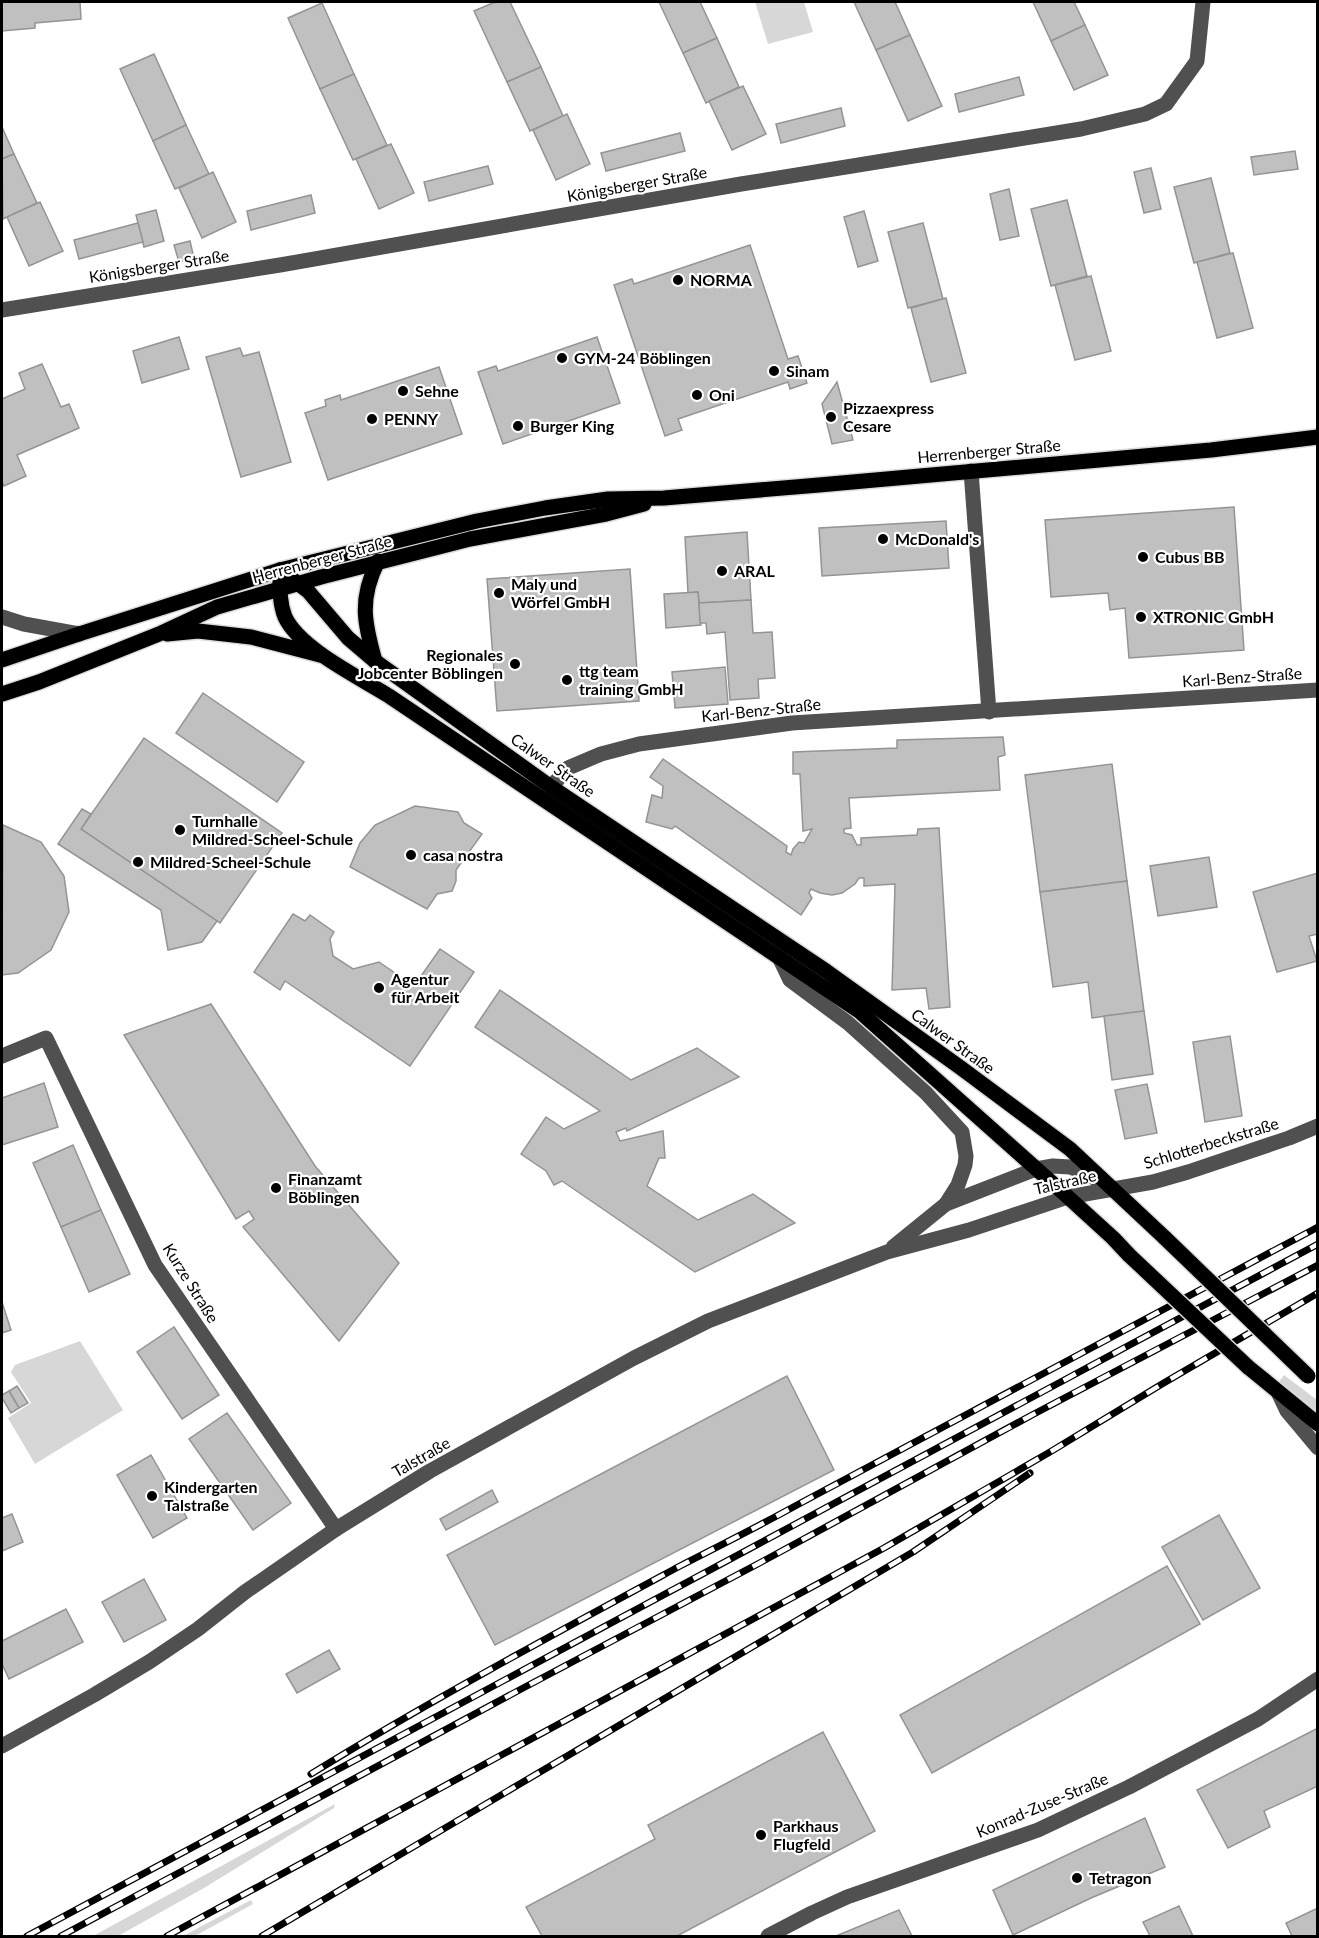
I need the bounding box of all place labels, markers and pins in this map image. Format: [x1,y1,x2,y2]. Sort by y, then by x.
place label: NORMA [690,270,753,289]
marker: NORMA [671,273,685,287]
place label: GYM-24 Böblingen [574,348,711,367]
marker: GYM-24 Böblingen [555,351,569,365]
place label: Sinam [786,361,829,380]
marker: Sinam [767,364,781,378]
place label: Sehne [415,381,459,400]
marker: Sehne [396,384,410,398]
place label: Oni [709,385,735,404]
marker: Oni [690,388,704,402]
place label: Pizzaexpress Cesare [843,398,934,435]
place label: PENNY [384,409,439,428]
marker: Pizzaexpress Cesare [824,410,838,424]
marker: PENNY [365,412,379,426]
place label: Burger King [530,416,615,435]
marker: Burger King [511,419,525,433]
place label: McDonald's [895,529,979,548]
marker: McDonald's [876,532,890,546]
place label: Cubus BB [1155,547,1225,566]
marker: Cubus BB [1136,550,1150,564]
place label: ARAL [733,561,776,580]
marker: ARAL [715,564,729,578]
place label: Maly und Wörfel GmbH [511,574,610,611]
marker: Maly und Wörfel GmbH [492,586,506,600]
place label: XTRONIC GmbH [1153,607,1274,626]
marker: XTRONIC GmbH [1134,610,1148,624]
place label: Regionales Jobcenter Böblingen [358,645,503,682]
marker: Regionales Jobcenter Böblingen [508,657,522,671]
place label: ttg team training GmbH [579,661,684,698]
marker: ttg team training GmbH [560,673,574,687]
place label: Turnhalle Mildred-Scheel-Schule [192,811,353,848]
marker: Turnhalle Mildred-Scheel-Schule [173,823,187,837]
place label: casa nostra [423,845,503,864]
marker: casa nostra [404,848,418,862]
place label: Mildred-Scheel-Schule [150,852,311,871]
marker: Mildred-Scheel-Schule [131,855,145,869]
place label: Agentur für Arbeit [390,969,459,1006]
marker: Agentur für Arbeit [372,981,386,995]
place label: Finanzamt Böblingen [288,1169,362,1206]
marker: Finanzamt Böblingen [269,1181,283,1195]
place label: Kindergarten Talstraße [164,1477,258,1514]
marker: Kindergarten Talstraße [145,1489,159,1503]
place label: Parkhaus Flugfeld [773,1816,839,1853]
marker: Parkhaus Flugfeld [754,1828,768,1842]
place label: Tetragon [1089,1868,1152,1887]
marker: Tetragon [1070,1871,1084,1885]

